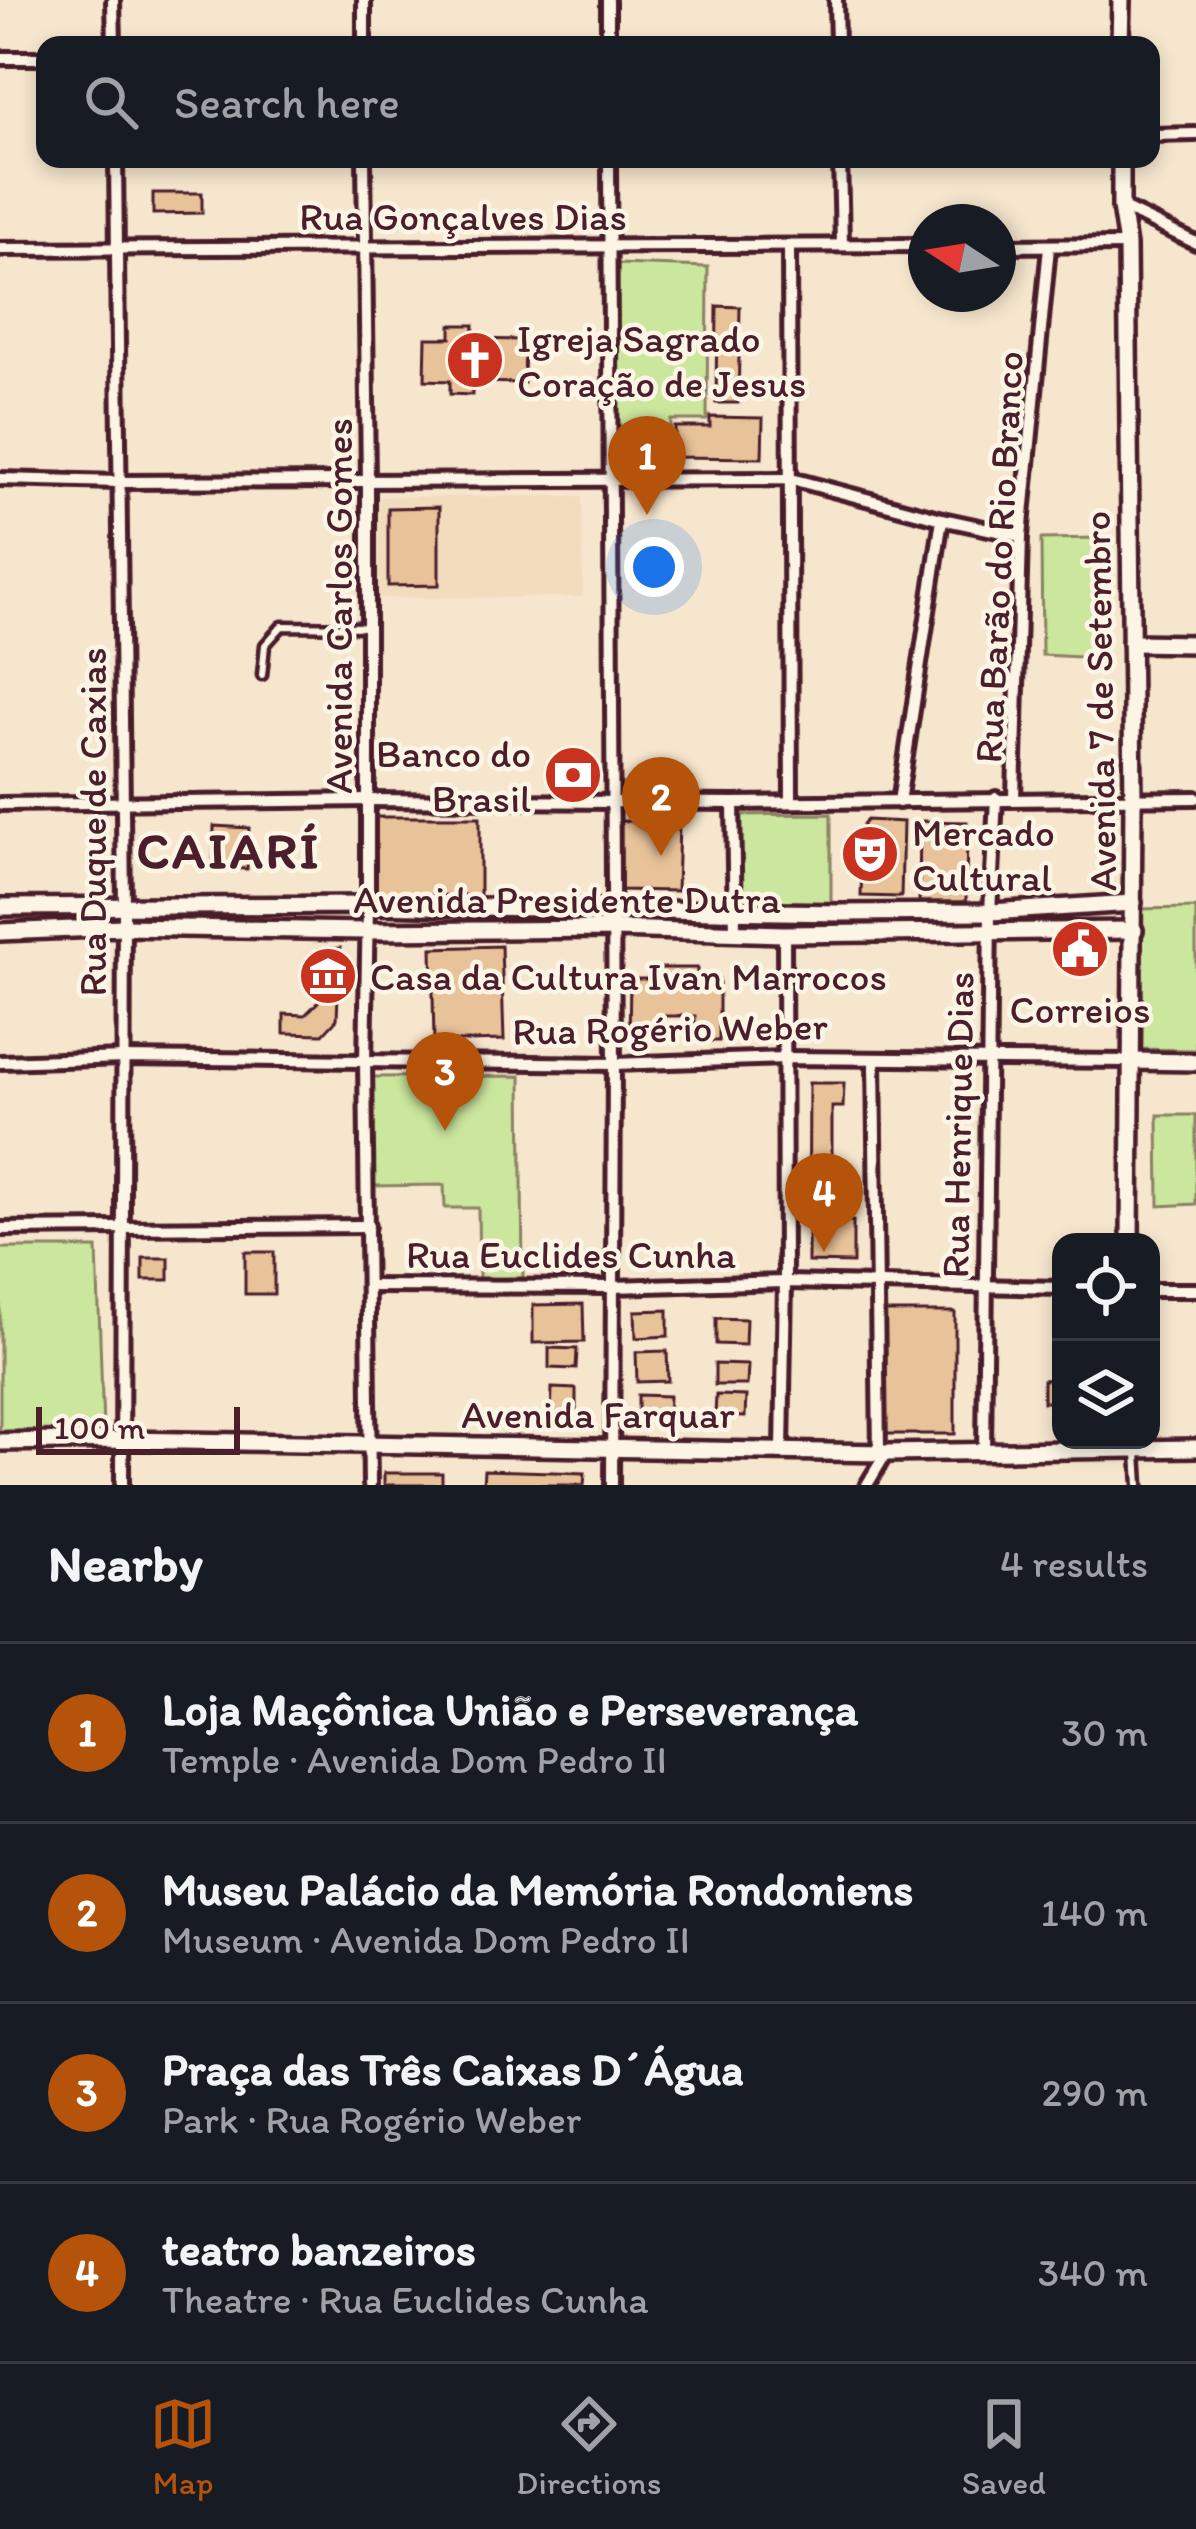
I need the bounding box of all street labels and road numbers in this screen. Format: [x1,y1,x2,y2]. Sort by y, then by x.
street label: Rua Gonçalves Dias [299,193,627,240]
street label: Rua Barão do Rio Branco [964,350,1033,764]
street label: Avenida Carlos Gomes [315,418,362,794]
street label: Avenida 7 de Setembro [1073,510,1126,892]
street label: Rua Duque de Caxias [69,647,116,997]
street label: Avenida Presidente Dutra [353,876,781,923]
street label: Rua Henrique Dias [931,971,984,1279]
street label: Rua Rogério Weber [512,1002,829,1055]
street label: Rua Euclides Cunha [406,1231,736,1278]
street label: Avenida Farquar [461,1391,735,1438]

